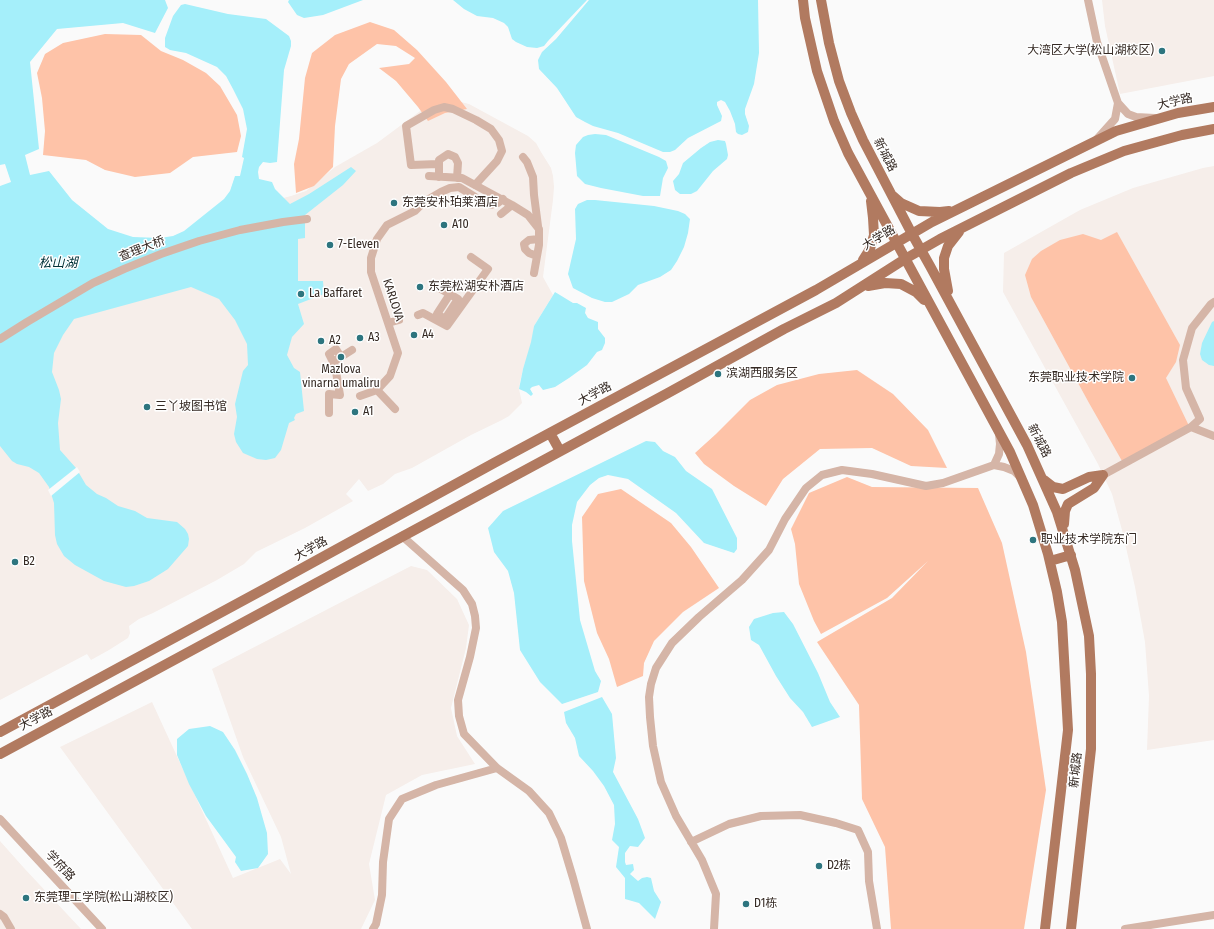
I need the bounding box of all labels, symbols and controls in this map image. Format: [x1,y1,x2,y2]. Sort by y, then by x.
place label: 大湾区大学(松山湖校区) [1027,44,1154,58]
marker: 大湾区大学(松山湖校区) [1157,46,1167,56]
street label: 大学路 [1156,91,1194,113]
street label: 新城路 [870,136,900,174]
place label: 东莞安朴珀莱酒店 [402,196,498,210]
marker: 东莞安朴珀莱酒店 [389,198,399,208]
place label: A10 [452,218,469,232]
marker: A10 [439,220,449,230]
street label: 大学路 [860,223,898,253]
street label: 查理大桥 [117,234,167,264]
place label: 7-Eleven [338,238,379,252]
marker: 7-Eleven [325,240,335,250]
water label: 松山湖 [39,255,77,271]
street label: KARLOVA [379,277,407,323]
place label: 东莞松湖安朴酒店 [428,280,524,294]
marker: 东莞松湖安朴酒店 [415,282,425,292]
place label: La Baffaret [309,287,362,301]
marker: La Baffaret [296,289,306,299]
place label: A4 [422,328,434,342]
marker: A4 [409,330,419,340]
place label: A3 [368,331,380,345]
marker: A3 [355,333,365,343]
place label: A2 [329,334,341,348]
marker: A2 [316,336,326,346]
marker: Mazlova vinarna umaliru [336,352,346,362]
place label: Mazlova vinarna umaliru [302,363,380,391]
place label: 滨湖西服务区 [726,367,798,381]
marker: 滨湖西服务区 [713,369,723,379]
place label: 东莞职业技术学院 [1028,371,1124,385]
marker: 东莞职业技术学院 [1127,373,1137,383]
street label: 大学路 [576,379,614,409]
place label: 三丫坡图书馆 [155,400,227,414]
marker: 三丫坡图书馆 [142,402,152,412]
place label: A1 [363,405,373,419]
marker: A1 [350,407,360,417]
street label: 新城路 [1024,422,1054,460]
place label: 职业技术学院东门 [1041,533,1137,547]
street label: 大学路 [292,534,330,564]
marker: 职业技术学院东门 [1028,535,1038,545]
place label: B2 [23,555,35,569]
marker: B2 [10,557,20,567]
street label: 大学路 [17,704,55,734]
street label: 新城路 [1067,751,1085,789]
street label: 学府路 [42,848,78,884]
place label: D2栋 [827,859,851,873]
marker: D2栋 [814,861,824,871]
place label: 东莞理工学院(松山湖校区) [34,891,173,905]
marker: 东莞理工学院(松山湖校区) [21,893,31,903]
place label: D1栋 [754,897,778,911]
marker: D1栋 [741,899,751,909]

